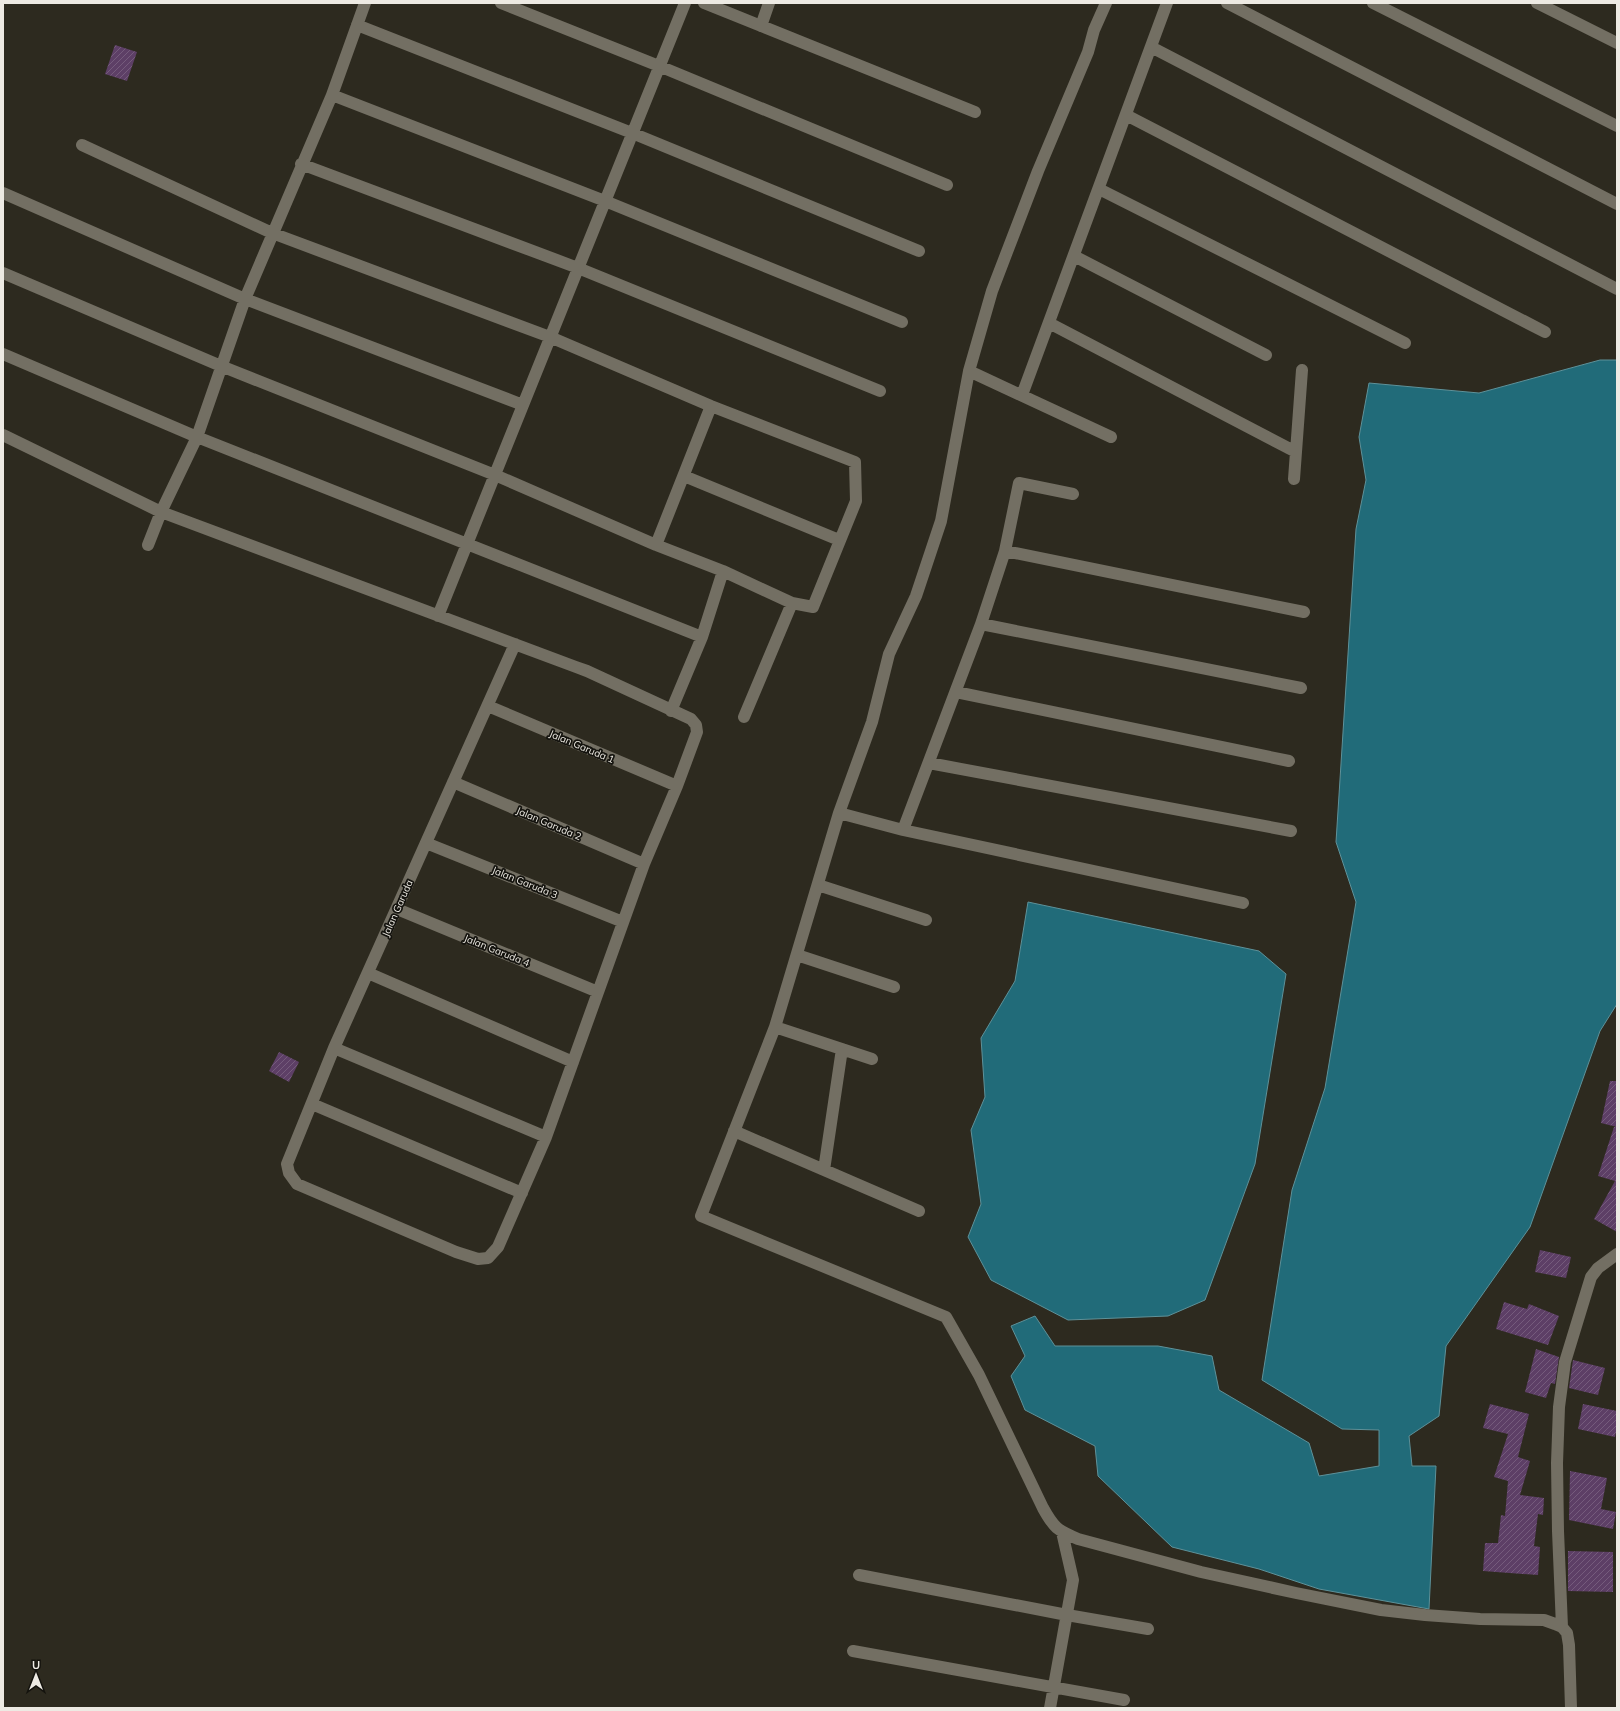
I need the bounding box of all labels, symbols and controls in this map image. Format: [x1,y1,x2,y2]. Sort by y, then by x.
street label: Jalan Garuda 1 [547,727,616,766]
street label: Jalan Garuda 2 [514,804,583,843]
street label: Jalan Garuda 3 [490,863,559,902]
street label: Jalan Garuda [379,878,416,939]
street label: Jalan Garuda 4 [462,931,531,970]
north arrow [16,1655,56,1695]
text: U [32,1658,40,1672]

